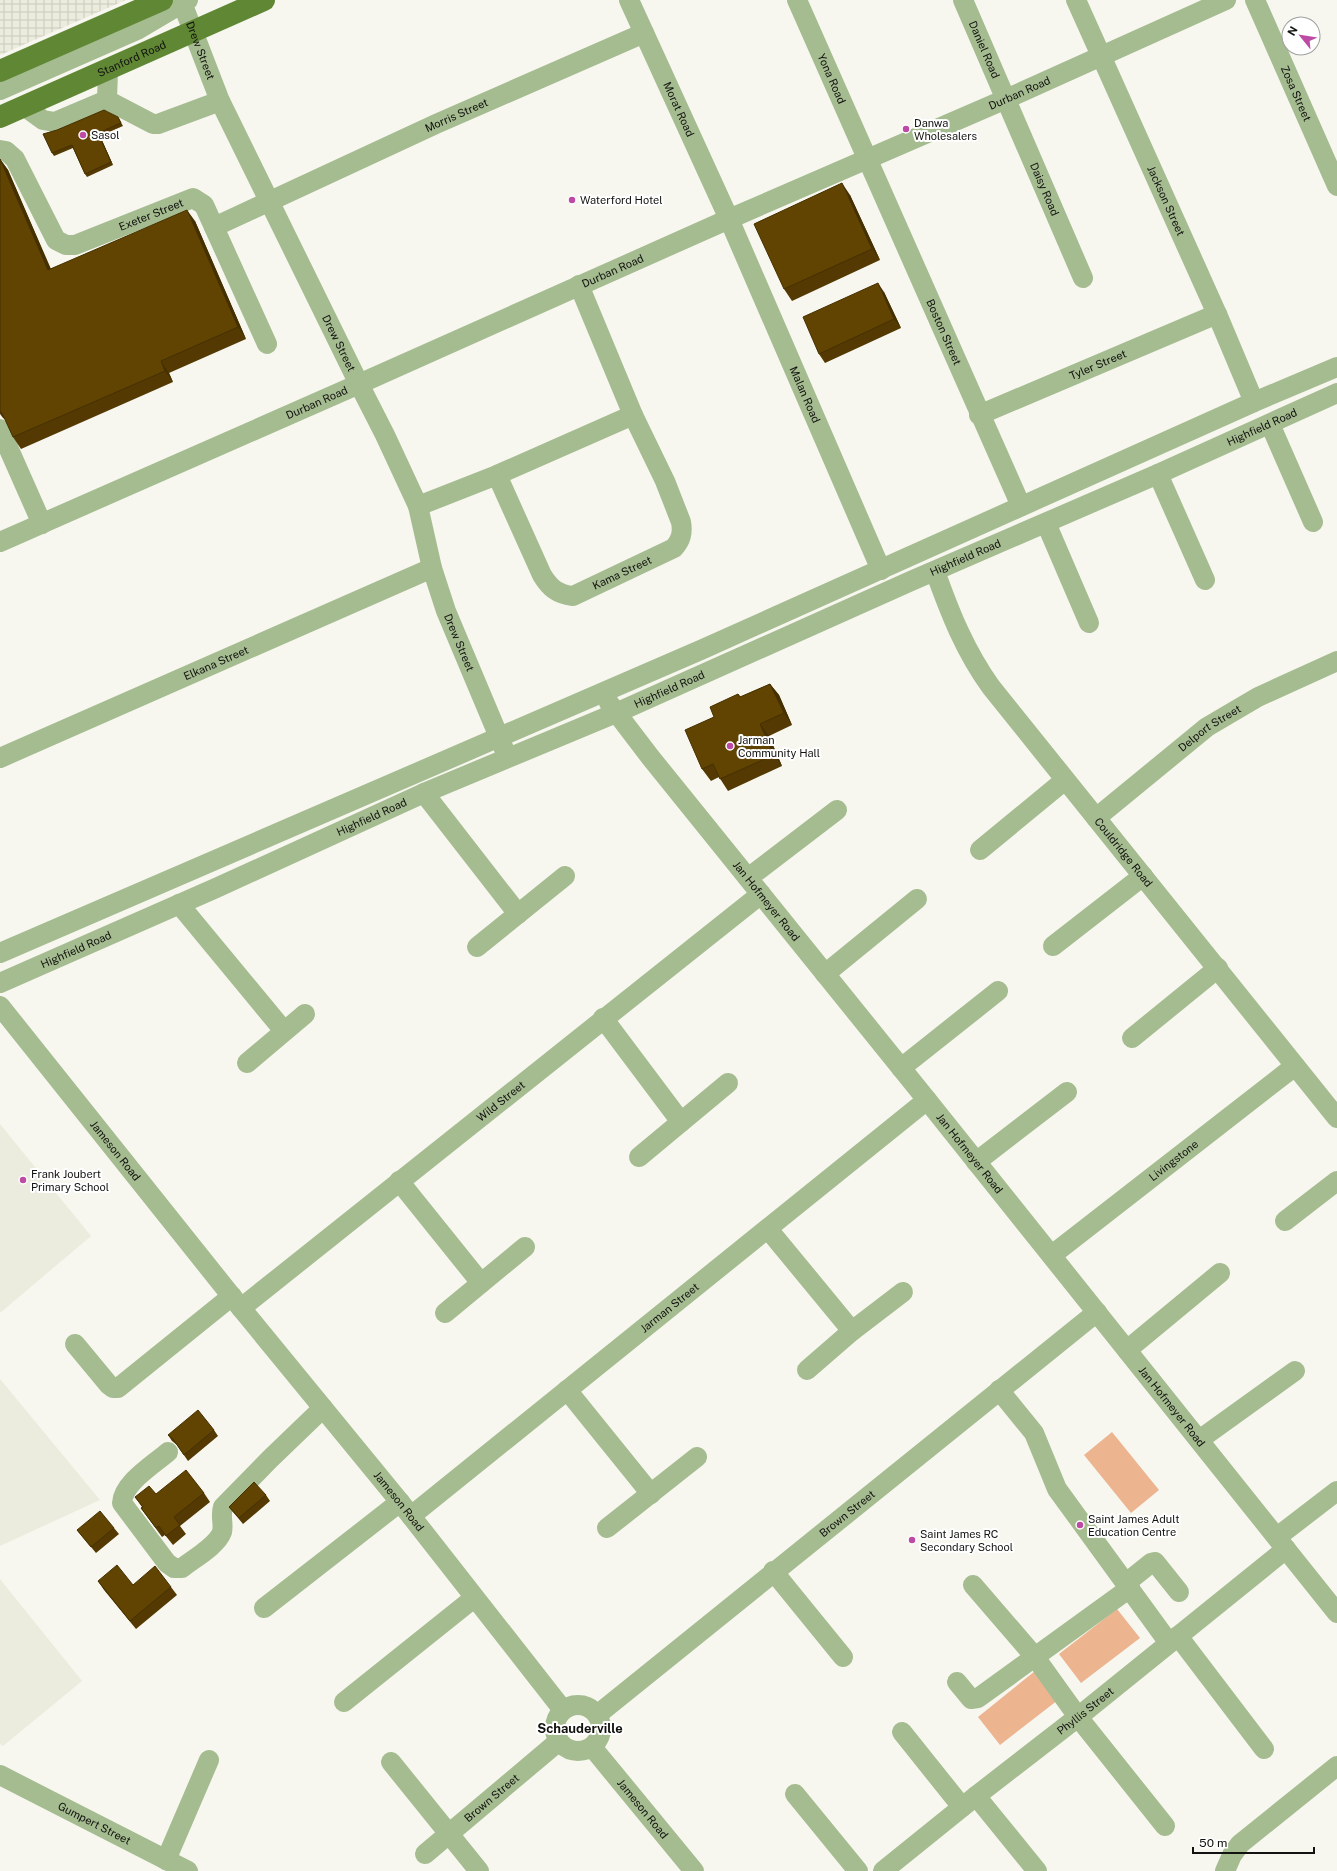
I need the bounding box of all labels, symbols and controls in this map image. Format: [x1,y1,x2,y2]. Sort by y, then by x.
north arrow [1281,16,1321,56]
street label: Daniel Road [967,19,1002,80]
street label: Drew Street [184,20,217,81]
text: N [1285,24,1300,38]
street label: Stanford Road [96,38,168,79]
street label: Yona Road [816,52,848,105]
street label: Zosa Street [1279,64,1314,123]
street label: Durban Road [987,74,1052,112]
street label: Morat Road [661,80,697,138]
street label: Morris Street [423,96,490,134]
place label: Danwa Wholesalers [914,117,978,142]
marker: Danwa Wholesalers [901,124,911,134]
place label: Sasol [91,129,119,141]
marker: Sasol [78,130,88,140]
street label: Daisy Road [1028,161,1061,218]
street label: Jackson Street [1145,164,1187,238]
place label: Waterford Hotel [580,194,663,206]
marker: Waterford Hotel [567,195,577,205]
street label: Exeter Street [117,196,185,233]
street label: Durban Road [580,252,645,290]
street label: Boston Street [924,297,964,367]
street label: Drew Street [320,313,358,373]
street label: Tyler Street [1068,347,1128,382]
street label: Malan Road [788,364,822,425]
street label: Durban Road [284,384,349,421]
street label: Highfield Road [1225,406,1299,448]
street label: Highfield Road [928,537,1002,578]
street label: Kama Street [591,554,653,592]
street label: Drew Street [442,612,477,673]
street label: Elkana Street [182,644,250,682]
street label: Highfield Road [632,668,706,710]
street label: Delport Street [1176,703,1243,754]
place label: Jarman Community Hall [738,734,820,759]
marker: Jarman Community Hall [725,741,735,751]
street label: Highfield Road [335,796,409,838]
street label: Couldridge Road [1092,815,1155,889]
street label: Jan Hofmeyer Road [731,859,802,943]
street label: Highfield Road [39,929,113,970]
street label: Wild Street [474,1079,527,1124]
street label: Jan Hofmeyer Road [934,1111,1005,1196]
street label: Jameson Road [88,1118,143,1183]
street label: Livingstone [1147,1138,1200,1183]
place label: Frank Joubert Primary School [31,1168,109,1193]
marker: Frank Joubert Primary School [18,1175,28,1185]
street label: Jarman Street [638,1281,701,1335]
street label: Jan Hofmeyer Road [1136,1364,1208,1449]
street label: Jameson Road [371,1469,427,1533]
street label: Brown Street [817,1488,877,1539]
place label: Saint James Adult Education Centre [1088,1513,1179,1538]
marker: Saint James Adult Education Centre [1075,1520,1085,1530]
place label: Saint James RC Secondary School [920,1528,1013,1553]
marker: Saint James RC Secondary School [907,1535,917,1545]
street label: Phyllis Street [1055,1685,1116,1737]
district label: Schauderville [537,1721,623,1736]
street label: Brown Street [462,1772,521,1824]
street label: Jameson Road [615,1777,671,1841]
street label: Gumpert Street [56,1800,133,1847]
scale bar [1193,1829,1314,1855]
text: 50 m [1199,1836,1227,1850]

